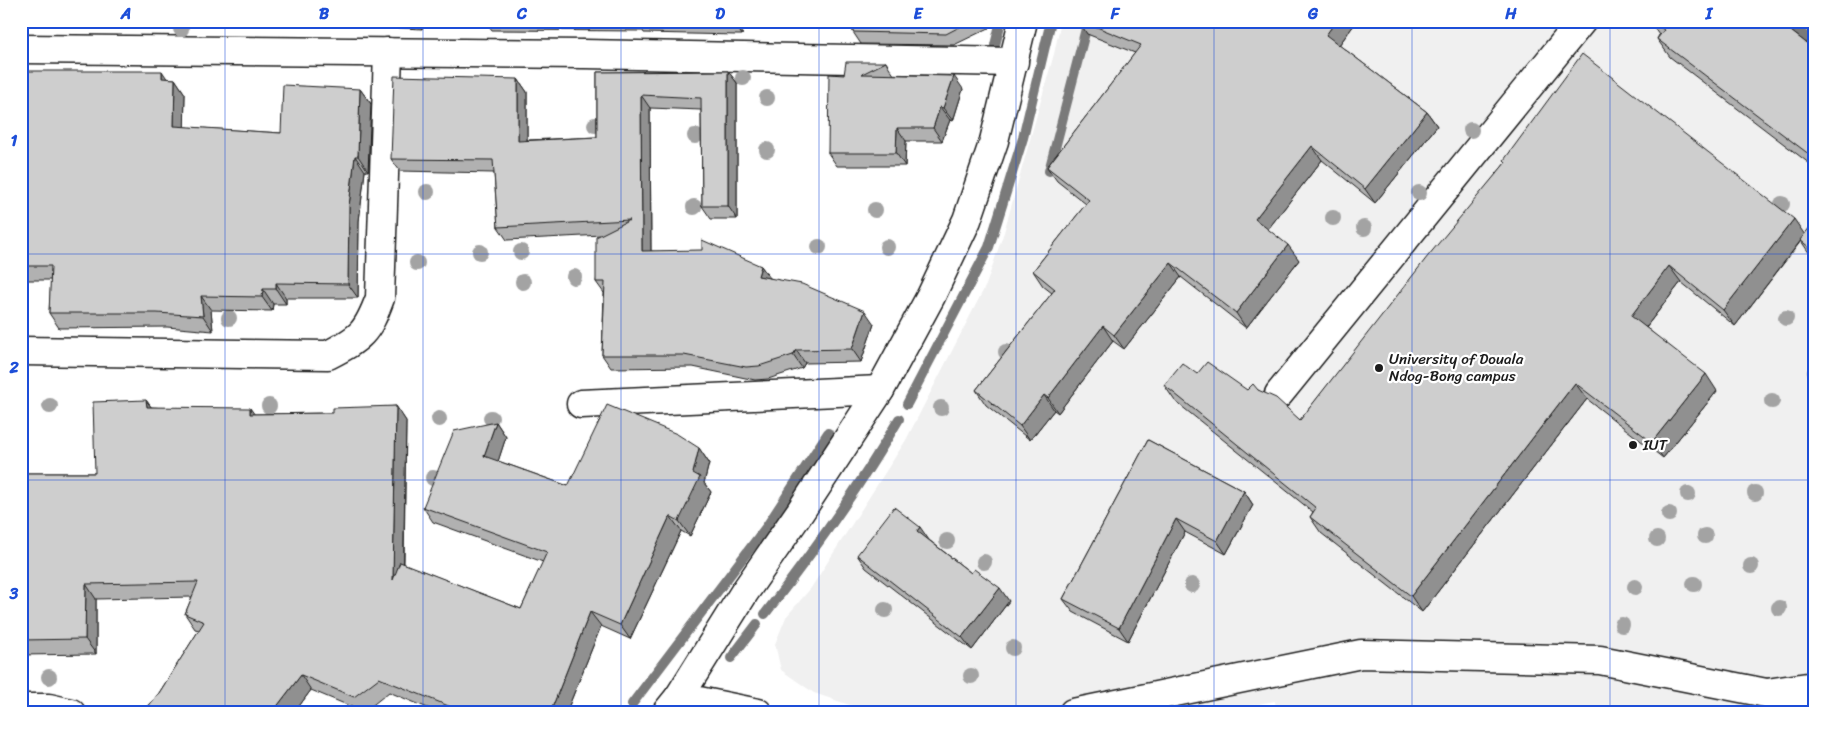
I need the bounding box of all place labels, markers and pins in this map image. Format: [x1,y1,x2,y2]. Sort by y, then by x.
place label: University of Douala Ndog-Bong campus [1389,346,1524,389]
marker: University of Douala Ndog-Bong campus [1373,362,1385,374]
place label: IUT [1642,432,1669,458]
marker: IUT [1627,439,1639,451]

